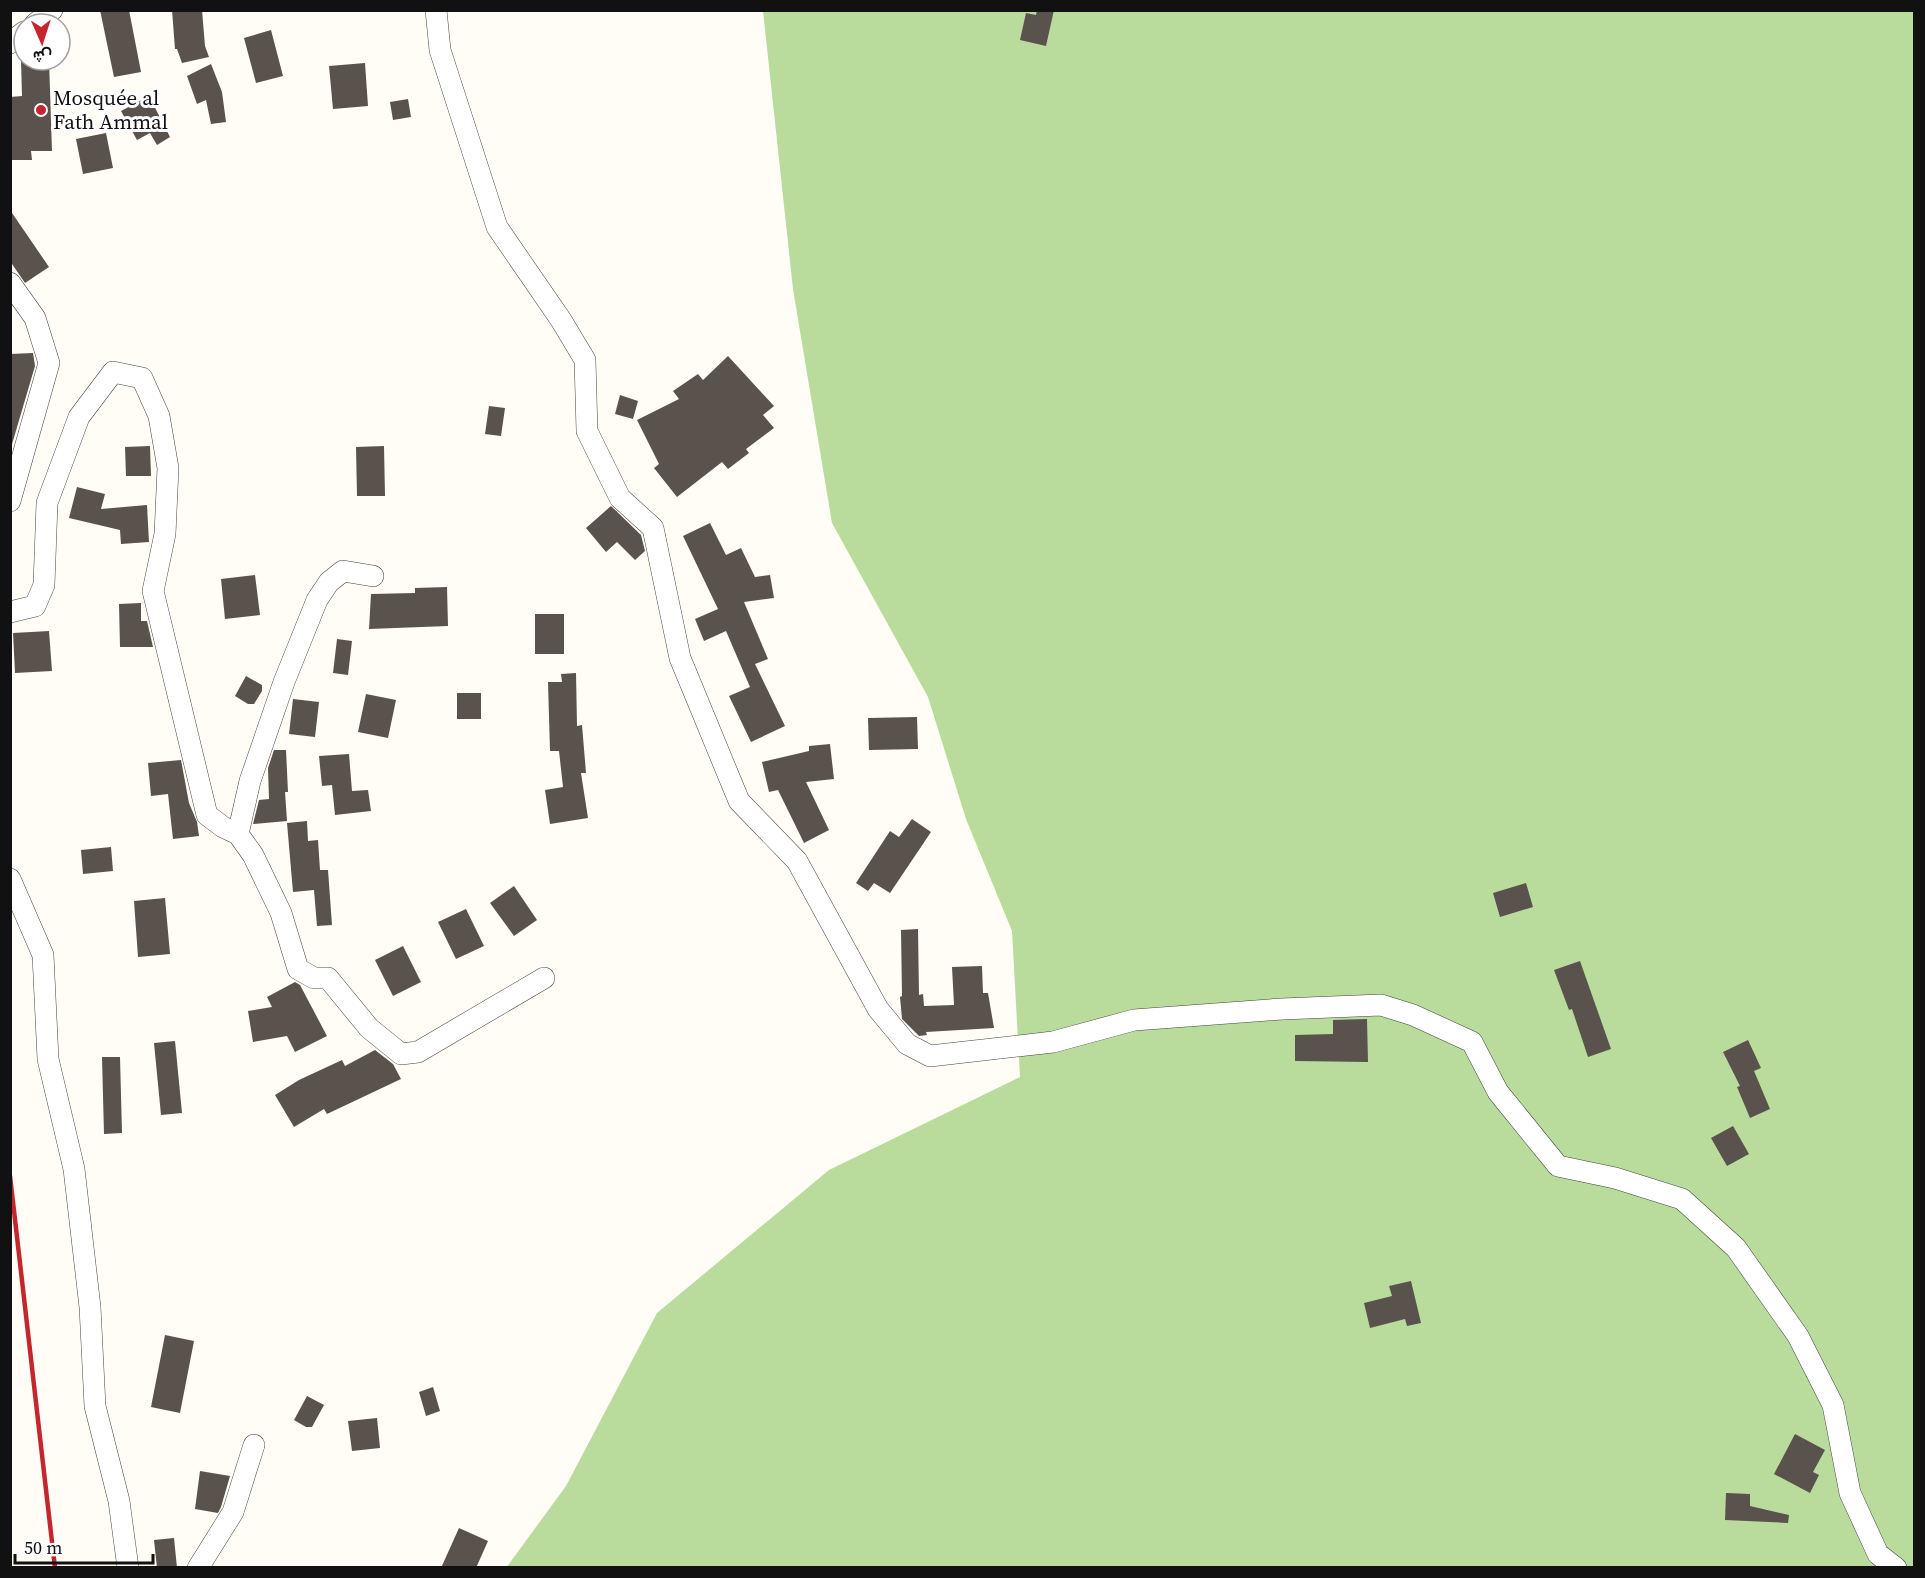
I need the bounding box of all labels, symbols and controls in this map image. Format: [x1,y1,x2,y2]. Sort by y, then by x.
north arrow [12,12,72,72]
text: ش [33,45,53,68]
place label: Mosquée al Fath Ammal [53,83,168,136]
marker: Mosquée al Fath Ammal [34,103,48,117]
scale bar [15,1527,153,1565]
text: 50 m [24,1535,62,1560]

